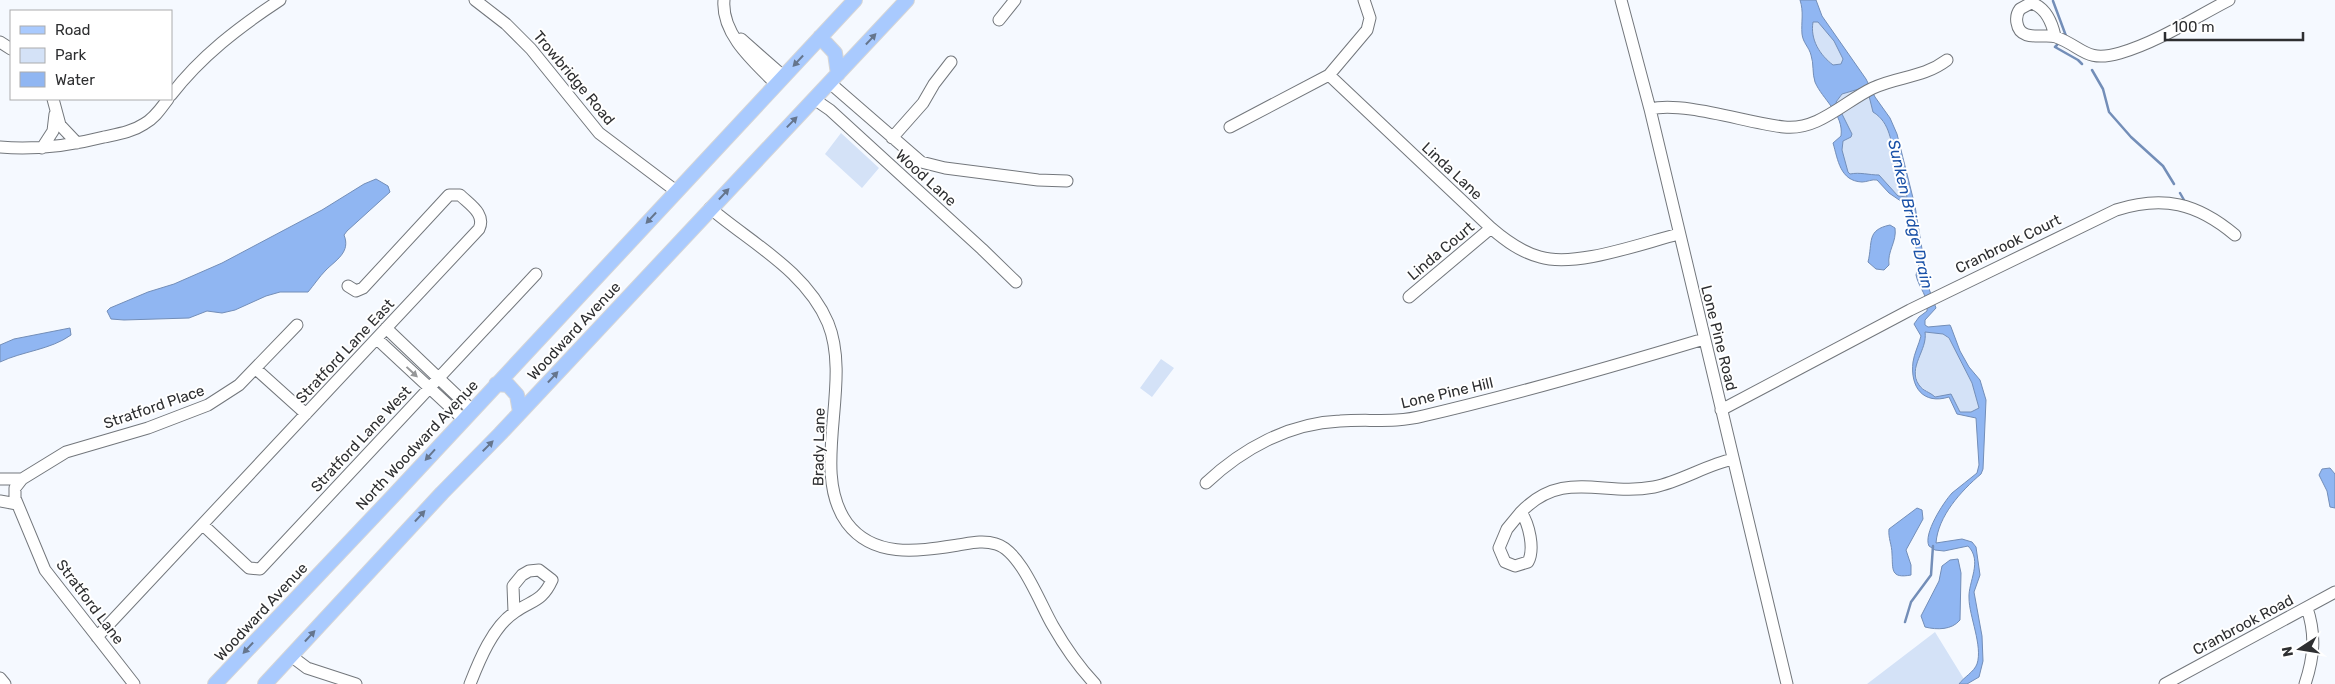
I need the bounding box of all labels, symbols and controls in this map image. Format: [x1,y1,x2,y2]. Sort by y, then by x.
legend [10,10,172,100]
scale bar [2165,10,2302,42]
text: 100 m [2172,18,2214,36]
text: Road [55,21,91,39]
street label: Trowbridge Road [529,27,619,129]
one-way arrow [865,33,877,45]
text: Park [55,46,86,64]
one-way arrow [792,54,804,66]
text: Water [55,71,95,89]
one-way arrow [786,117,798,129]
street label: Linda Lane [1418,138,1486,204]
water label: Sunken Bridge Drain [1884,138,1937,291]
street label: Wood Lane [892,146,960,210]
one-way arrow [718,188,730,200]
street label: Cranbrook Court [1952,211,2064,277]
one-way arrow [645,212,657,224]
street label: Linda Court [1404,218,1478,284]
street label: Woodward Avenue [524,278,624,384]
street label: Lone Pine Road [1697,283,1741,393]
street label: Stratford Lane East [292,295,398,407]
one-way arrow [406,366,418,378]
one-way arrow [547,371,559,383]
street label: Lone Pine Hill [1399,374,1495,412]
street label: North Woodward Avenue [352,376,482,514]
street label: Stratford Place [101,381,207,433]
street label: Stratford Lane West [307,382,415,496]
street label: Brady Lane [809,408,829,486]
one-way arrow [482,440,494,452]
one-way arrow [424,449,436,461]
one-way arrow [414,510,426,522]
street label: Stratford Lane [52,556,128,648]
street label: Woodward Avenue [211,559,311,665]
street label: Cranbrook Road [2190,591,2296,659]
north arrow [2275,624,2325,674]
one-way arrow [304,630,316,642]
one-way arrow [242,642,254,654]
text: N [2278,645,2297,658]

